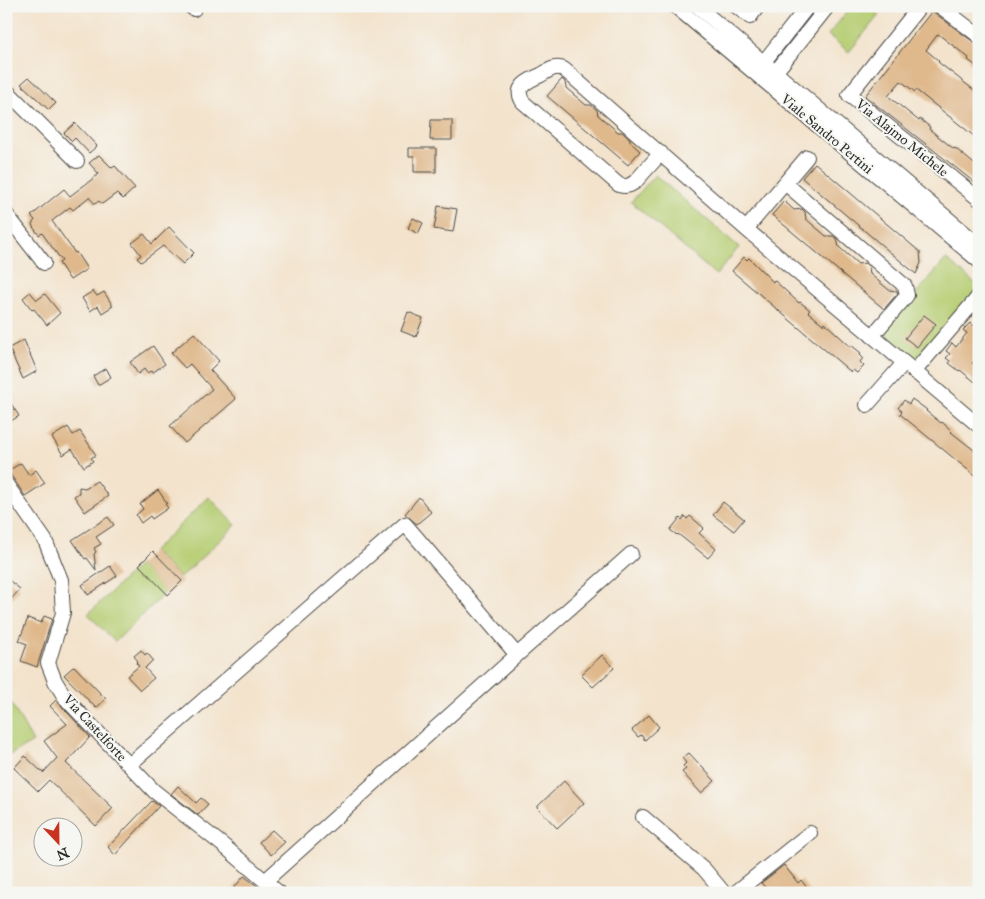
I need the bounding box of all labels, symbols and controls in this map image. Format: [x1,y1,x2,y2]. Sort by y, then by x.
street label: Viale Sandro Pertini [777,90,877,178]
street label: Via Alajmo Michele [851,95,952,181]
street label: Via Castelforte [59,690,130,765]
north arrow [32,816,82,866]
text: N [54,843,71,864]

